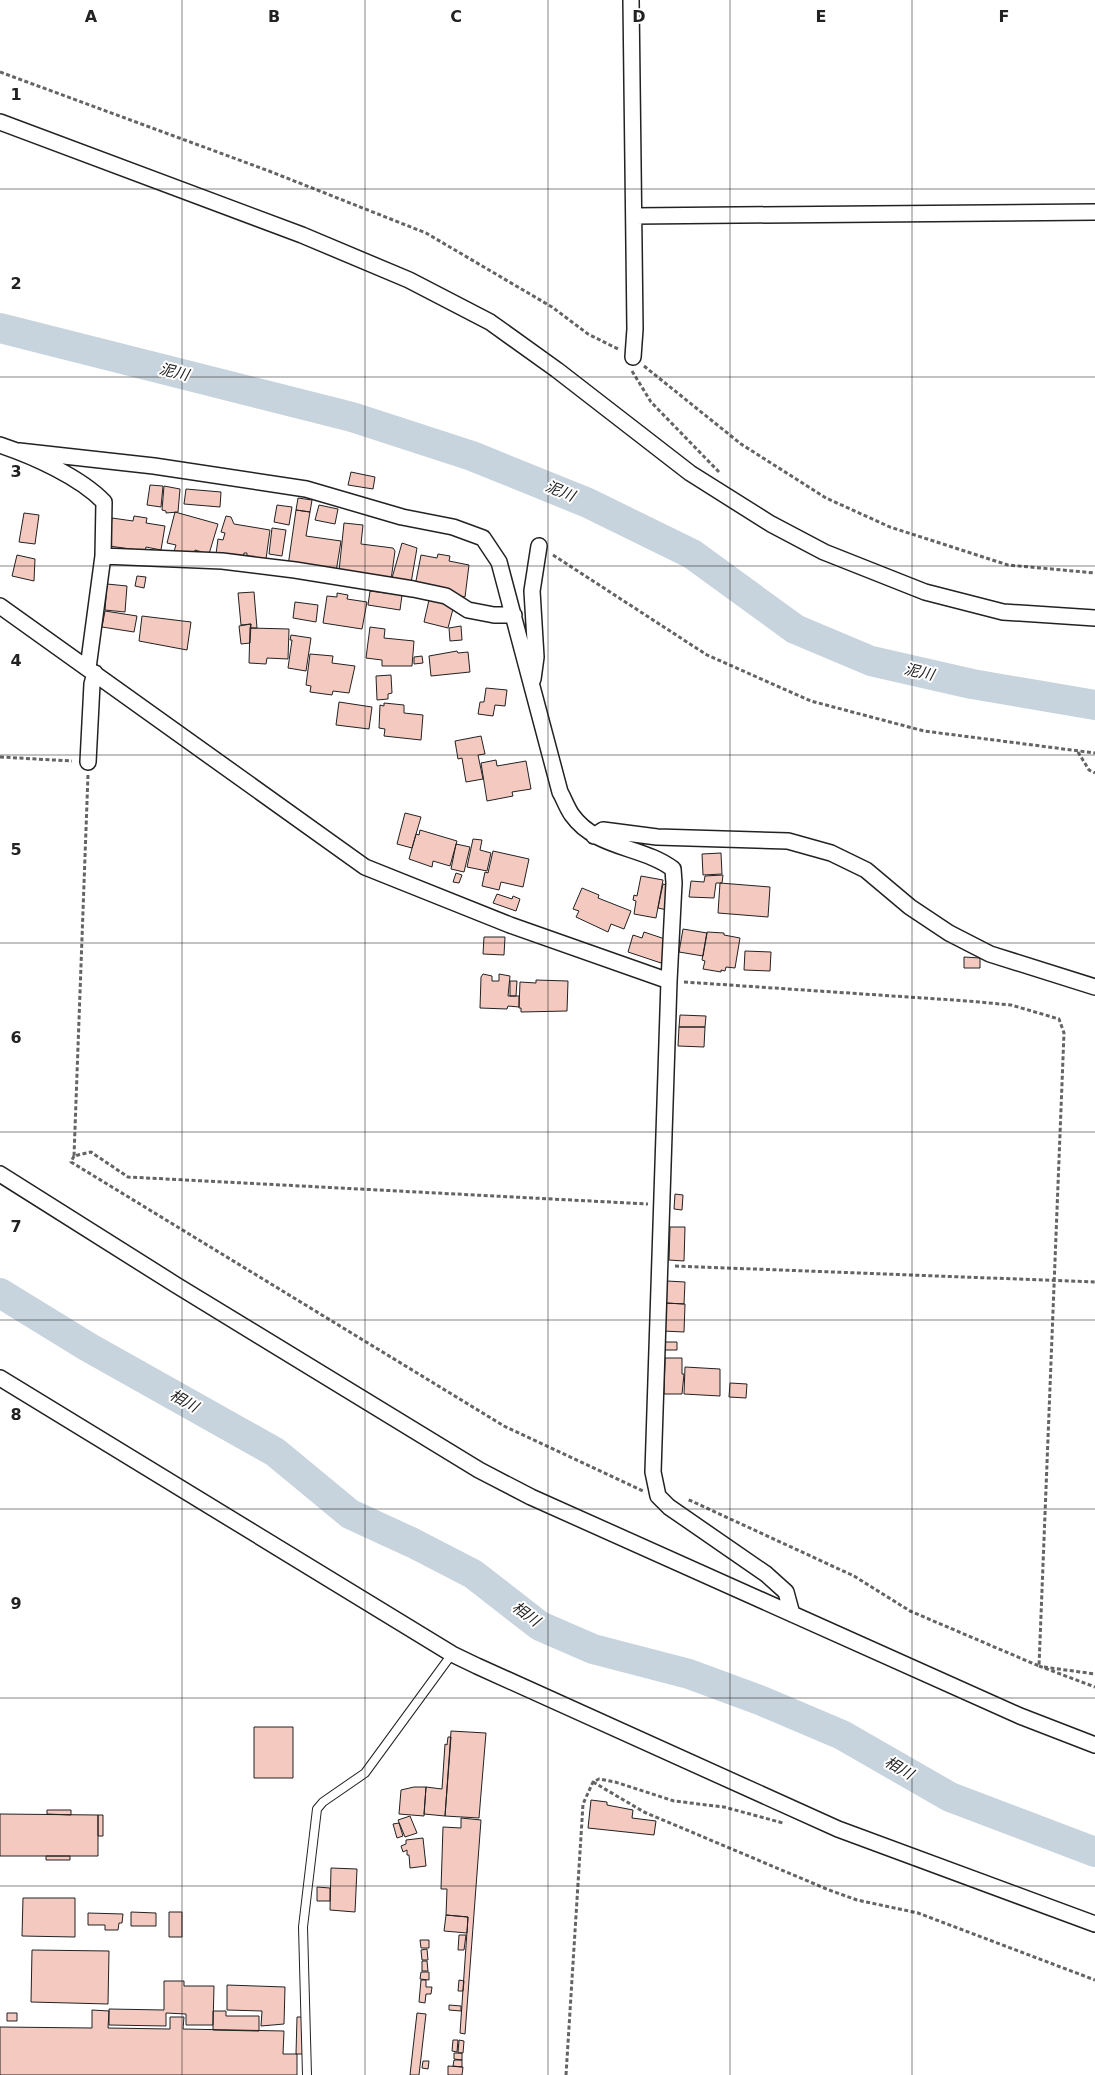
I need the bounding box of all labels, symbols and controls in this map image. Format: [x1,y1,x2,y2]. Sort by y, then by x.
text: A [85,7,98,26]
text: B [268,7,280,26]
text: C [450,7,462,26]
text: D [632,7,646,26]
text: E [816,7,826,26]
text: F [999,7,1009,26]
text: 1 [10,85,22,104]
text: 2 [10,274,22,293]
water label: 泥川 [157,360,193,385]
text: 3 [10,462,22,481]
water label: 泥川 [543,477,579,506]
text: 4 [10,651,22,670]
water label: 泥川 [902,660,938,685]
text: 5 [10,840,22,859]
text: 6 [10,1028,22,1047]
text: 7 [10,1217,22,1236]
water label: 相川 [167,1386,203,1417]
text: 8 [10,1405,22,1424]
text: 9 [10,1594,22,1613]
water label: 相川 [509,1598,545,1631]
water label: 相川 [882,1753,918,1784]

